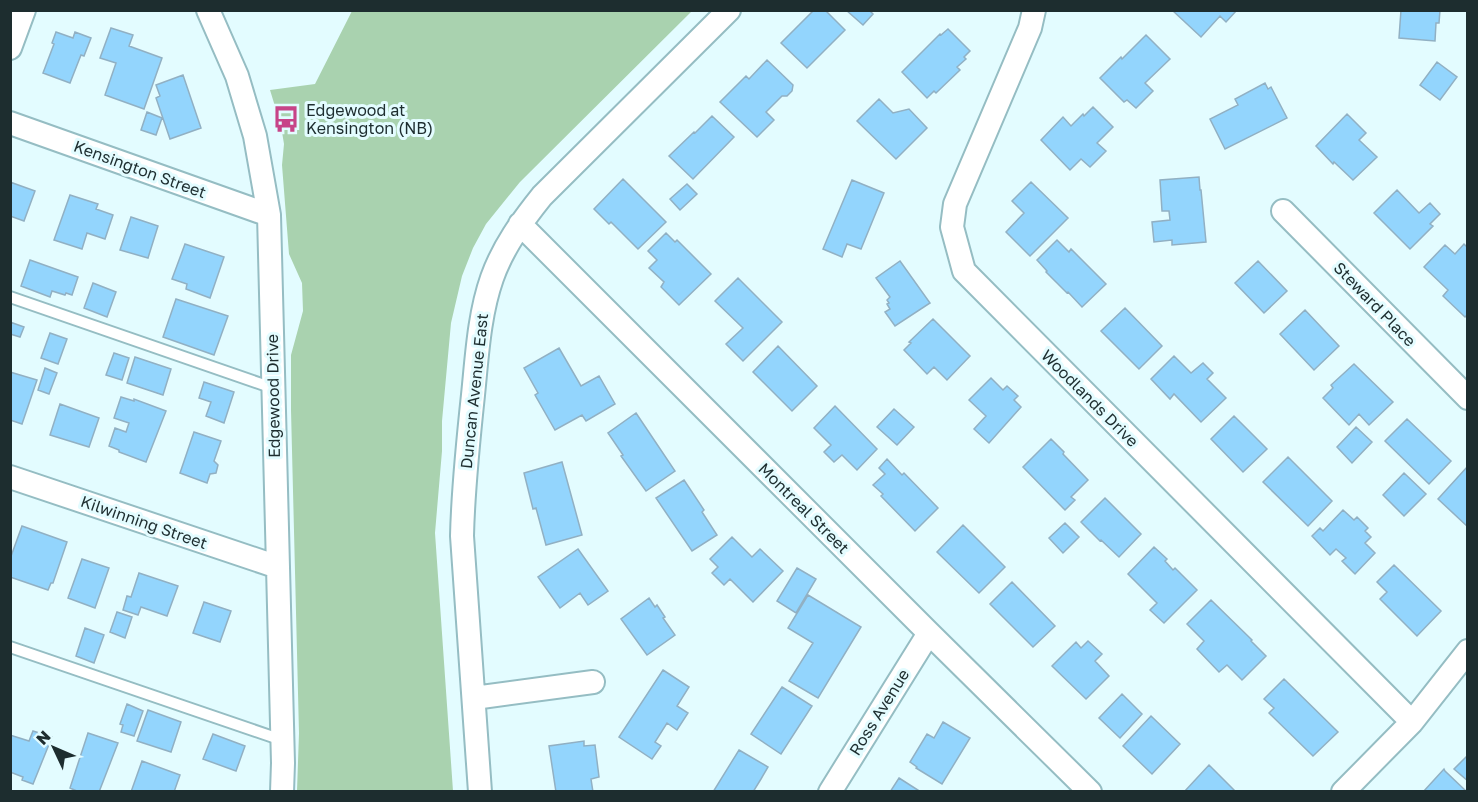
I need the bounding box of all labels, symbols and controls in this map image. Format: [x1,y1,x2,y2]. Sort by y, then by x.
place label: Edgewood at Kensington (NB) [306,100,433,138]
bus stop icon: Edgewood at Kensington (NB) [271,104,301,134]
street label: Kensington Street [71,136,209,202]
street label: Steward Place [1330,258,1420,350]
street label: Duncan Avenue East [456,312,492,470]
street label: Edgewood Drive [262,334,284,458]
street label: Woodlands Drive [1037,345,1143,451]
street label: Montreal Street [754,458,854,558]
street label: Kilwinning Street [78,491,210,553]
street label: Ross Avenue [845,665,913,759]
north arrow [24,718,84,778]
text: N [32,726,55,749]

